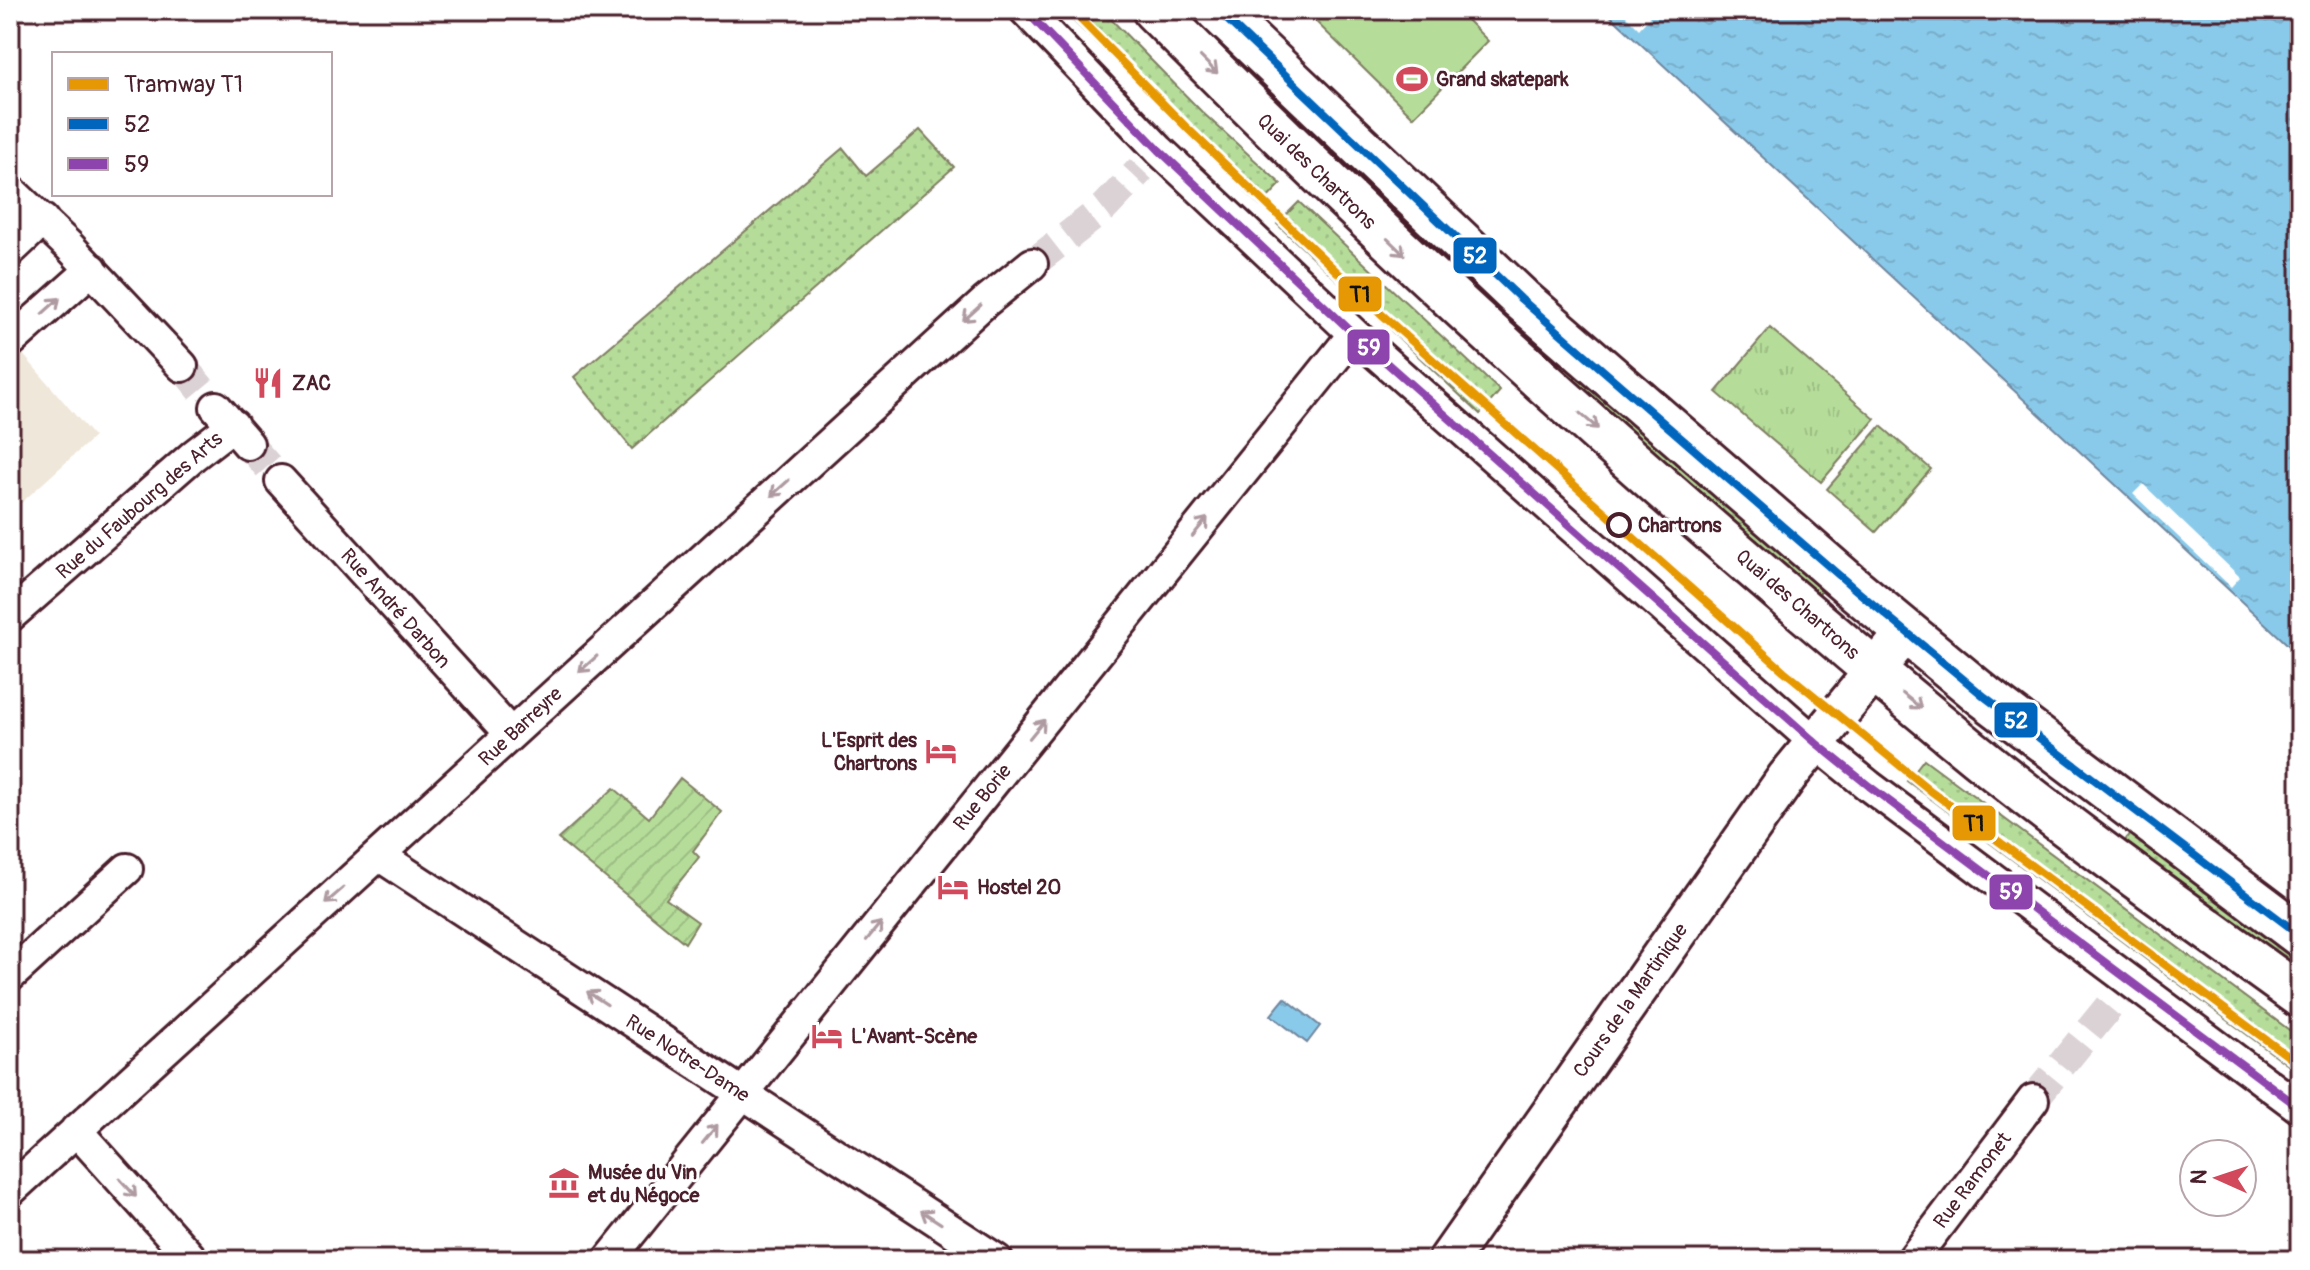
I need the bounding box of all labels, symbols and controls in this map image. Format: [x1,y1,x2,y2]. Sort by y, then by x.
legend [52,52,332,196]
one-way arrow [1199,56,1219,75]
sports icon: Grand skatepark [1395,62,1429,96]
place label: Grand skatepark [1436,67,1569,92]
text: Tramway T1 [124,70,243,99]
street label: Quai des Chartrons [1252,108,1381,235]
text: 52 [124,110,150,139]
text: 59 [124,150,149,179]
line badge: 52 [1452,236,1498,275]
one-way arrow [1386,237,1406,256]
text: 52 [1463,242,1487,270]
line badge: T1 [1337,275,1383,313]
text: T1 [1349,281,1370,309]
one-way arrow [40,297,60,315]
one-way arrow [962,304,982,323]
line badge: 59 [1346,328,1391,366]
text: 59 [1357,334,1381,362]
restaurant icon: ZAC [251,366,285,400]
place label: ZAC [292,371,331,396]
one-way arrow [1578,411,1598,429]
street label: Rue du Faubourg des Arts [51,426,228,584]
one-way arrow [770,479,790,497]
marker: Chartrons [1607,513,1631,537]
place label: Chartrons [1638,513,1721,538]
one-way arrow [1191,517,1209,537]
street label: Rue André Darbon [335,543,456,673]
street label: Quai des Chartrons [1731,544,1865,665]
one-way arrow [578,654,598,672]
street label: Rue Barreyre [473,681,567,771]
one-way arrow [1901,692,1922,710]
line badge: 52 [1993,701,2039,739]
text: 52 [2004,707,2028,735]
one-way arrow [1028,719,1045,740]
place label: L'Esprit des Chartrons [821,728,917,776]
hotel icon: L'Esprit des Chartrons [924,734,958,768]
street label: Rue Borie [948,759,1017,836]
line badge: T1 [1951,804,1997,842]
text: T1 [1963,810,1984,838]
hotel icon: Hostel 20 [936,870,970,904]
line badge: 59 [1988,873,2034,911]
place label: Hostel 20 [977,875,1061,900]
text: 59 [1999,878,2023,906]
one-way arrow [325,887,345,905]
street label: Cours de la Martinique [1568,918,1693,1082]
one-way arrow [864,921,882,942]
one-way arrow [586,990,608,1007]
street label: Rue Notre-Dame [621,1009,755,1108]
hotel icon: L'Avant-Scène [810,1019,844,1053]
place label: L'Avant-Scène [851,1024,978,1049]
one-way arrow [702,1124,719,1145]
street label: Rue Ramonet [1928,1126,2017,1233]
north arrow [2178,1138,2258,1218]
place label: Musée du Vin et du Négoce [587,1160,701,1208]
museum icon: Musée du Vin et du Négoce [547,1166,581,1200]
text: N [2185,1169,2213,1185]
one-way arrow [119,1178,138,1198]
one-way arrow [921,1209,943,1226]

